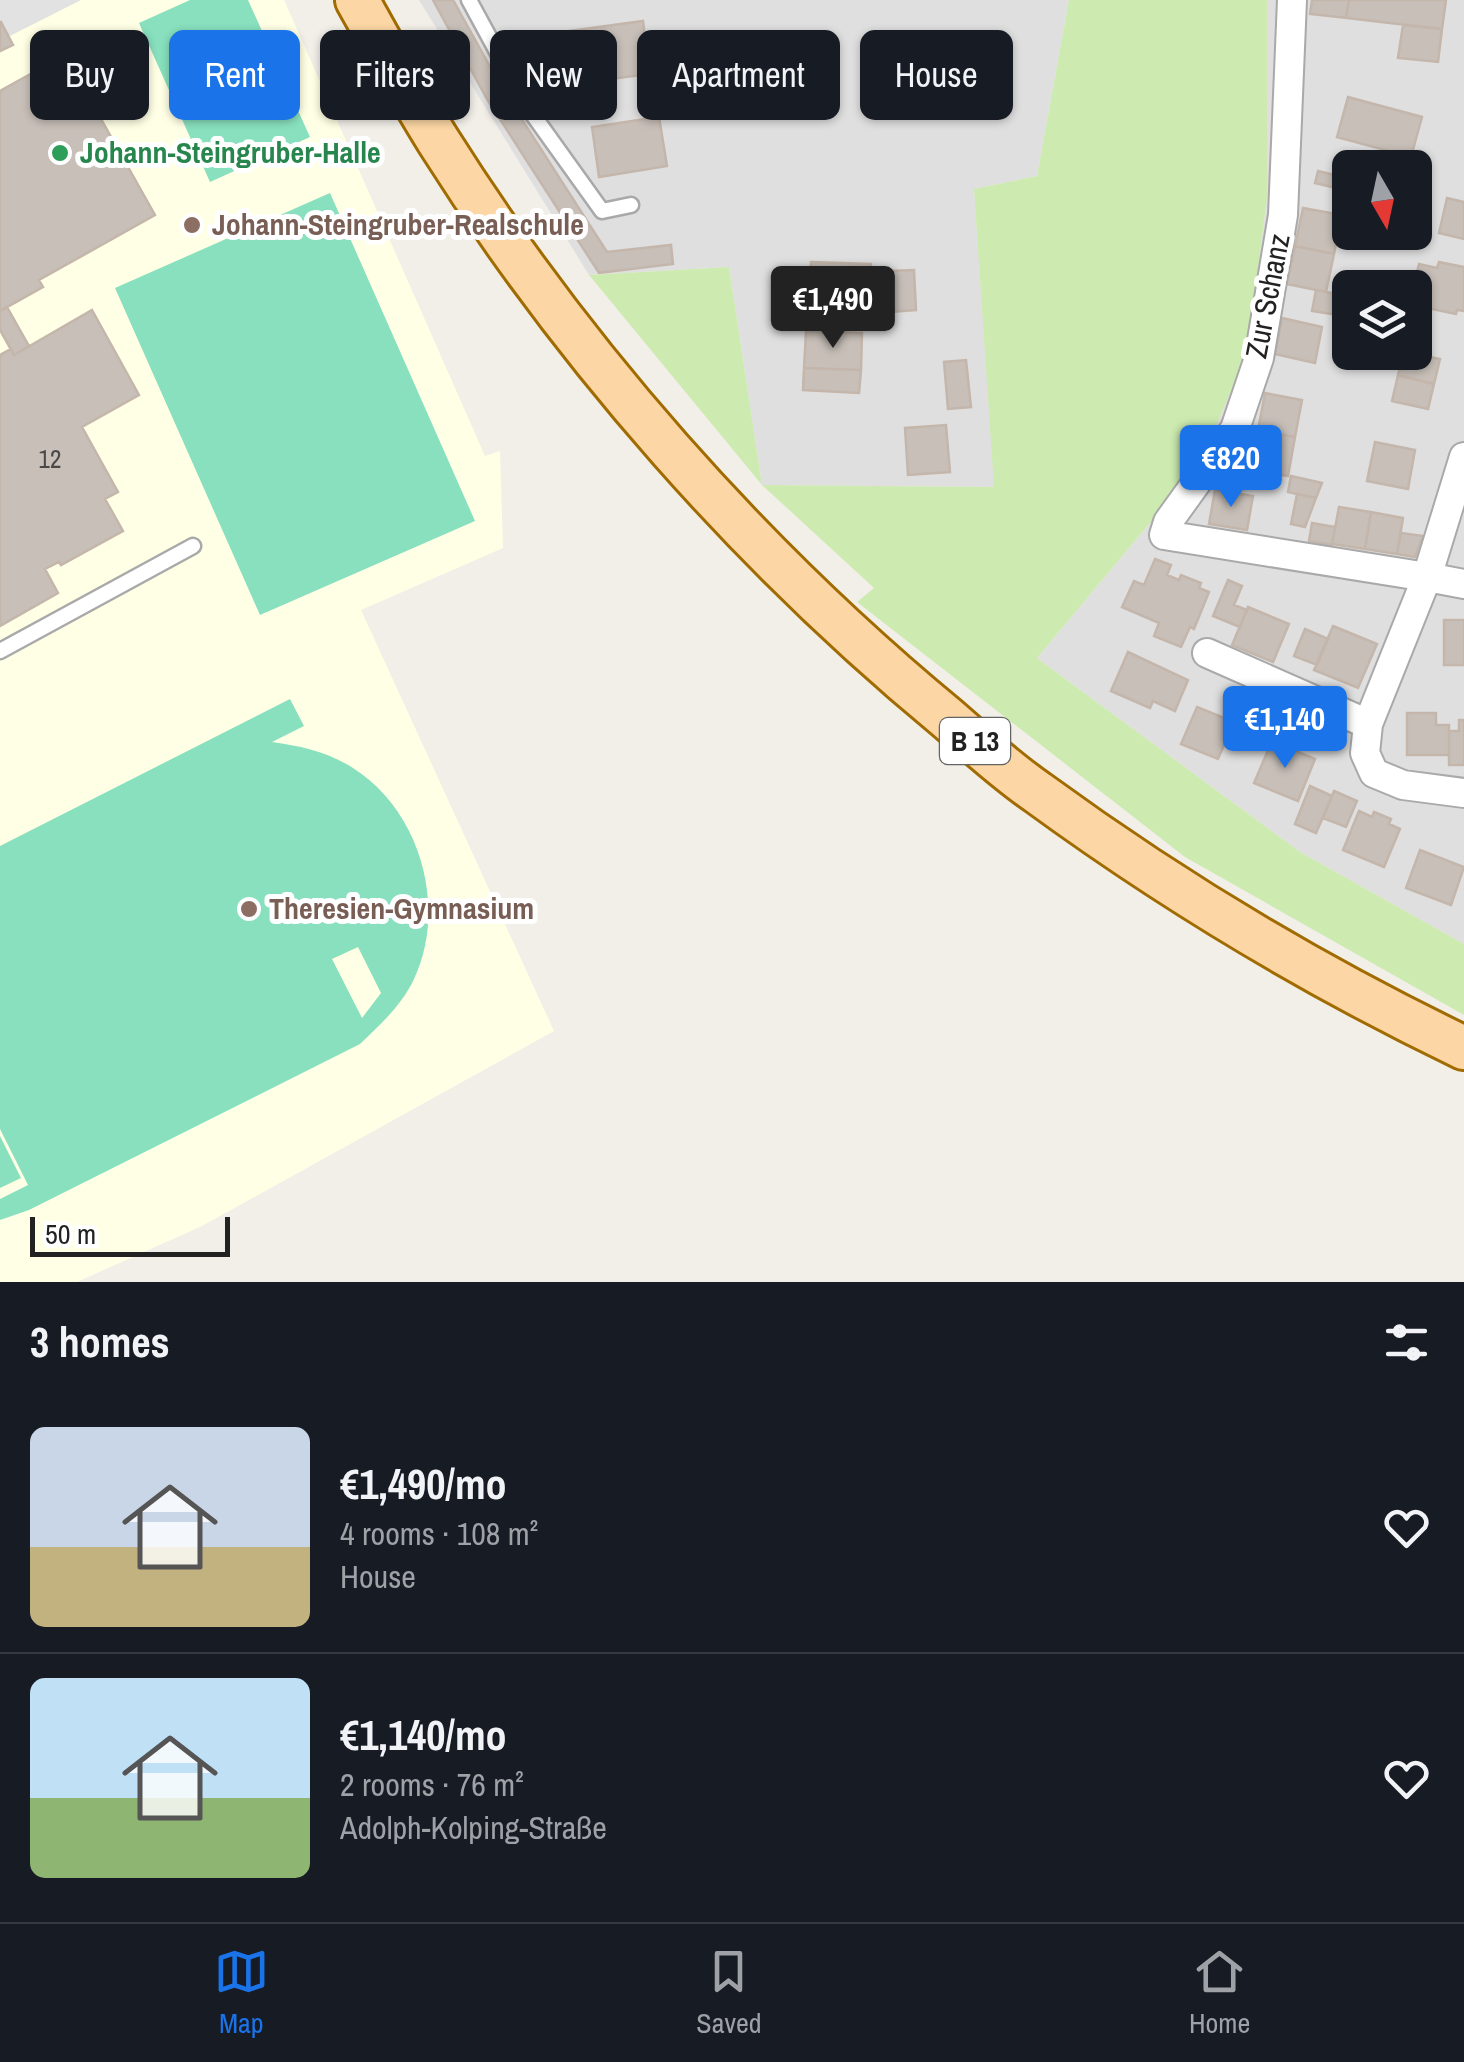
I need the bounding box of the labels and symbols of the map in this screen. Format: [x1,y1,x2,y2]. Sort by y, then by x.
place label: Johann-Steingruber-Halle [80,132,381,172]
marker: Johann-Steingruber-Halle [49,142,71,164]
north arrow [1332,150,1432,250]
place label: Johann-Steingruber-Realschule [212,204,584,244]
marker: Johann-Steingruber-Realschule [181,214,203,236]
street label: Zur Schanz [1235,230,1299,361]
pin: €1,490 [752,266,914,351]
pin: €820 [1172,425,1290,510]
house number: 12 [39,442,61,476]
pin: €1,140 [1204,686,1366,771]
road number: B 13 [940,718,1010,764]
place label: Theresien-Gymnasium [269,888,534,928]
marker: Theresien-Gymnasium [238,898,260,920]
scale bar [30,1212,230,1256]

